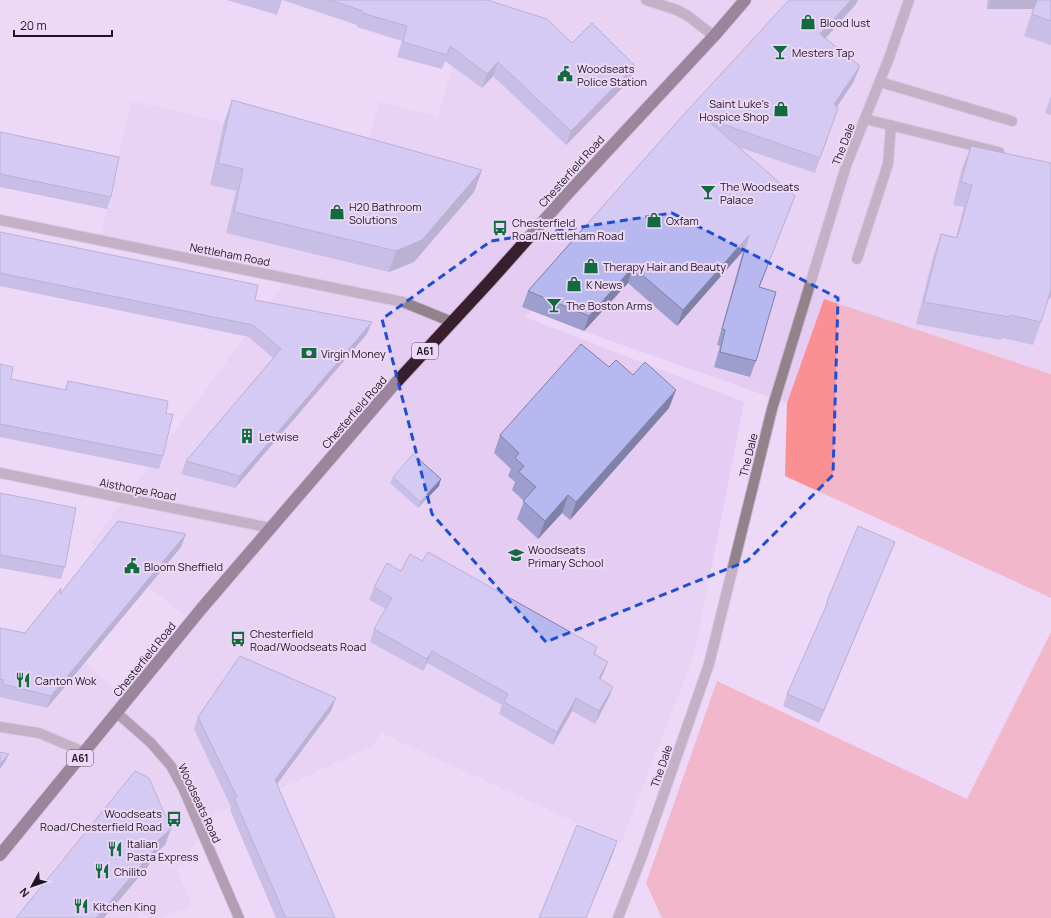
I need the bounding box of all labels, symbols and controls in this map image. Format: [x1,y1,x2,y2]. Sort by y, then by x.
scale bar [14,12,112,38]
shop icon: Blood lust [799,13,817,31]
place label: Blood lust [820,15,870,30]
text: 20 m [20,17,47,34]
bar icon: Mesters Tap [771,43,789,61]
place label: Mesters Tap [792,45,855,60]
place label: Woodseats Police Station [577,61,647,89]
public building icon: Woodseats Police Station [556,65,574,83]
place label: Saint Luke's Hospice Shop [699,96,769,124]
shop icon: Saint Luke's Hospice Shop [772,100,790,118]
street label: The Dale [828,120,858,167]
street label: Chesterfield Road [535,132,607,210]
place label: The Woodseats Palace [720,179,799,207]
bar icon: The Woodseats Palace [699,183,717,201]
place label: H20 Bathroom Solutions [349,199,422,227]
shop icon: H20 Bathroom Solutions [328,203,346,221]
shop icon: Oxfam [645,211,663,229]
place label: Oxfam [666,213,699,228]
place label: Chesterfield Road/Nettleham Road [512,215,624,243]
bus stop icon: Chesterfield Road/Nettleham Road [491,219,509,237]
street label: Nettleham Road [189,239,271,269]
shop icon: Therapy Hair and Beauty [582,257,600,275]
place label: Therapy Hair and Beauty [603,259,726,274]
shop icon: K News [565,275,583,293]
place label: K News [586,277,622,292]
bar icon: The Boston Arms [545,296,563,314]
place label: The Boston Arms [566,298,652,313]
road number: A61 [412,343,438,359]
bank icon: Virgin Money [300,344,318,362]
place label: Virgin Money [321,346,386,361]
street label: Chesterfield Road [318,373,390,451]
building icon: Letwise [238,427,256,445]
place label: Letwise [259,429,299,444]
street label: The Dale [735,431,761,478]
street label: Aisthorpe Road [98,474,178,504]
place label: Woodseats Primary School [528,542,604,570]
school or university icon: Woodseats Primary School [507,546,525,564]
public building icon: Bloom Sheffield [123,557,141,575]
place label: Bloom Sheffield [144,559,223,574]
street label: Chesterfield Road [109,619,179,699]
place label: Chesterfield Road/Woodseats Road [250,626,366,654]
bus stop icon: Chesterfield Road/Woodseats Road [229,630,247,648]
restaurant icon: Canton Wok [14,671,32,689]
place label: Canton Wok [35,673,97,688]
street label: The Dale [647,742,675,789]
road number: A61 [67,750,93,766]
street label: Woodseats Road [175,761,225,845]
place label: Woodseats Road/Chesterfield Road [40,806,162,834]
bus stop icon: Woodseats Road/Chesterfield Road [165,810,183,828]
place label: Italian Pasta Express [127,836,199,864]
restaurant icon: Italian Pasta Express [106,840,124,858]
restaurant icon: Chilito [93,862,111,880]
place label: Chilito [114,864,147,879]
north arrow [12,866,52,906]
text: N [16,885,32,901]
restaurant icon: Kitchen King [72,897,90,915]
place label: Kitchen King [93,899,156,914]

